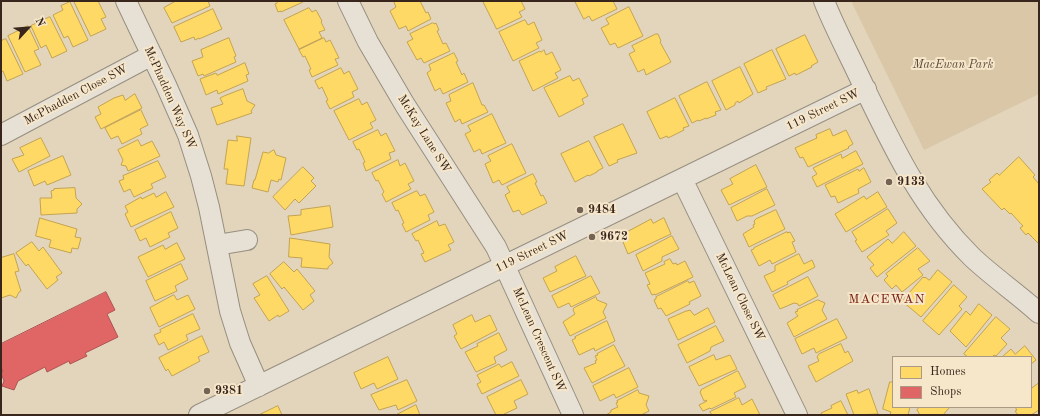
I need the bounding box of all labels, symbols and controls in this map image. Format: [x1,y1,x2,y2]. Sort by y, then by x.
north arrow [8,8,48,48]
text: N [32,16,46,29]
street label: McPhadden Way SW [141,44,199,152]
park label: MacEwan Park [913,58,993,72]
street label: McPhadden Close SW [22,62,130,128]
street label: 119 Street SW [784,86,862,134]
street label: McKay Lane SW [394,92,454,176]
place label: 9133 [897,175,925,189]
marker: 9133 [884,177,894,187]
place label: 9484 [588,203,616,217]
marker: 9484 [575,205,585,215]
street label: 119 Street SW [493,228,571,276]
place label: 9672 [600,230,628,244]
marker: 9672 [587,232,597,242]
street label: McLean Close SW [712,251,768,343]
street label: McLean Crescent SW [509,285,569,395]
district label: MACEWAN [849,292,925,308]
legend [892,356,1032,408]
text: Homes [930,366,966,378]
place label: 9381 [215,384,243,398]
marker: 9381 [202,386,212,396]
text: Shops [930,386,961,398]

